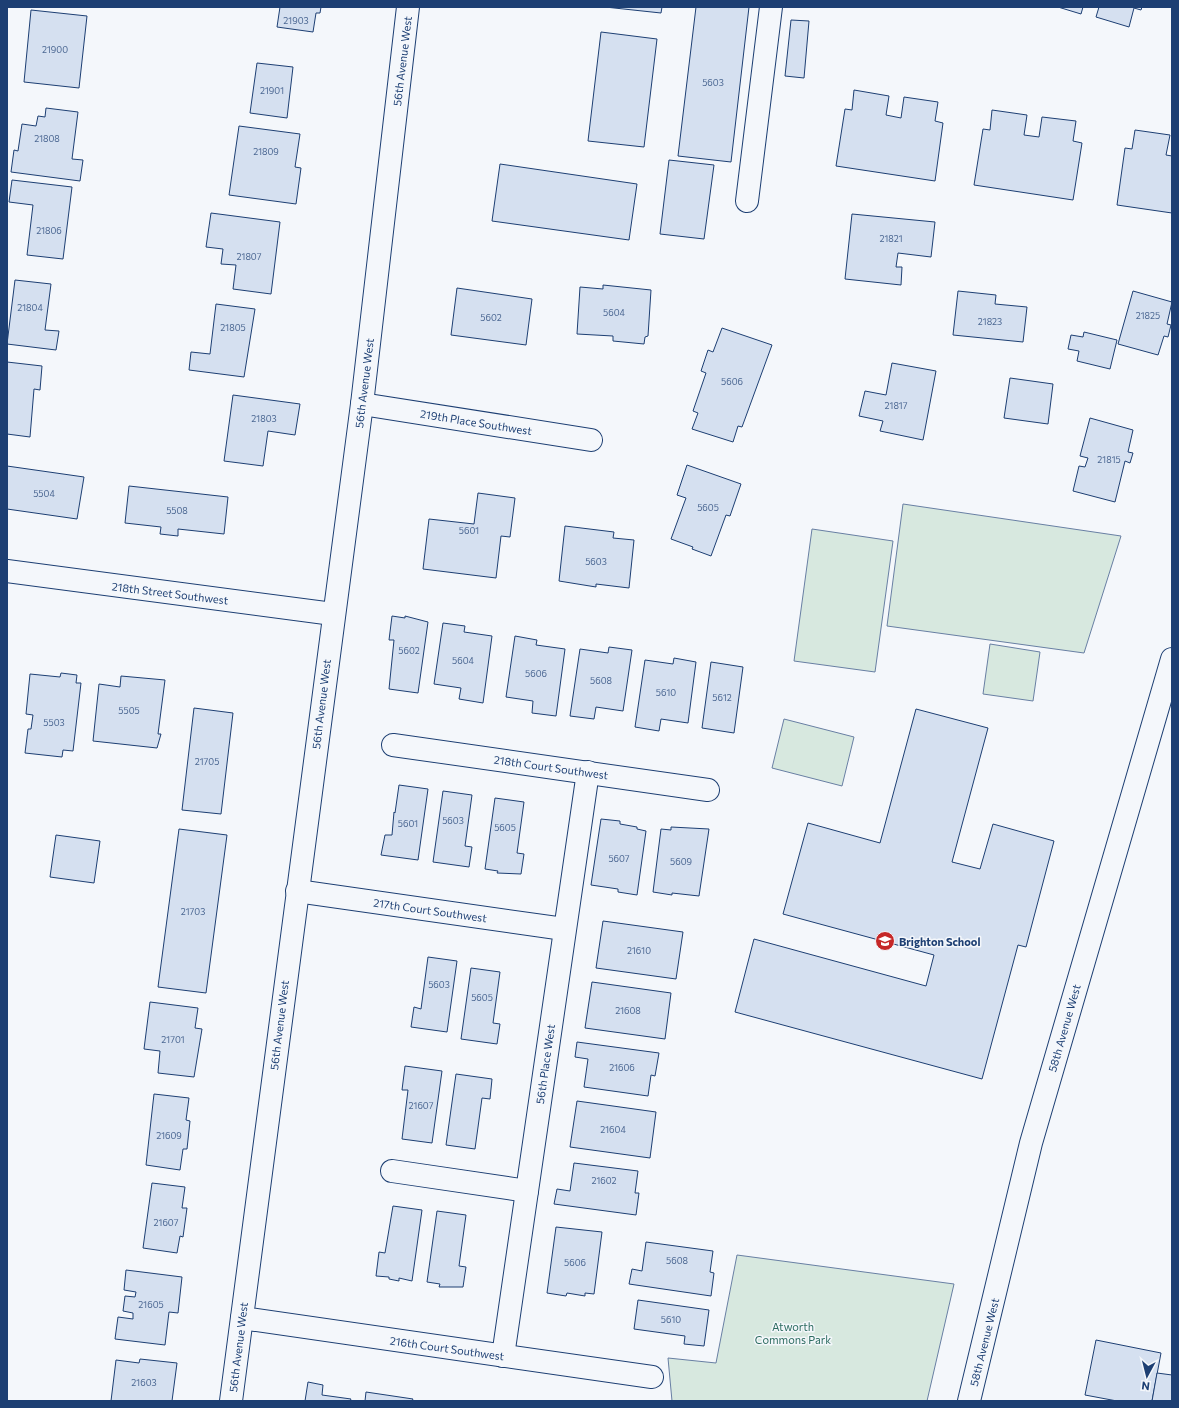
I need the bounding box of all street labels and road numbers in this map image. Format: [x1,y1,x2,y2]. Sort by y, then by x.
street label: 56th Avenue West [390,15,414,107]
street label: 56th Avenue West [352,337,376,429]
street label: 219th Place Southwest [419,407,533,437]
street label: 218th Street Southwest [111,579,230,607]
street label: 56th Avenue West [309,658,333,750]
street label: 218th Court Southwest [493,753,610,782]
street label: 217th Court Southwest [372,896,488,924]
street label: 56th Avenue West [267,979,291,1071]
street label: 58th Avenue West [1045,982,1083,1073]
street label: 56th Place West [533,1023,557,1105]
street label: 58th Avenue West [967,1296,1001,1387]
street label: 56th Avenue West [226,1301,250,1393]
street label: 216th Court Southwest [389,1334,506,1363]

